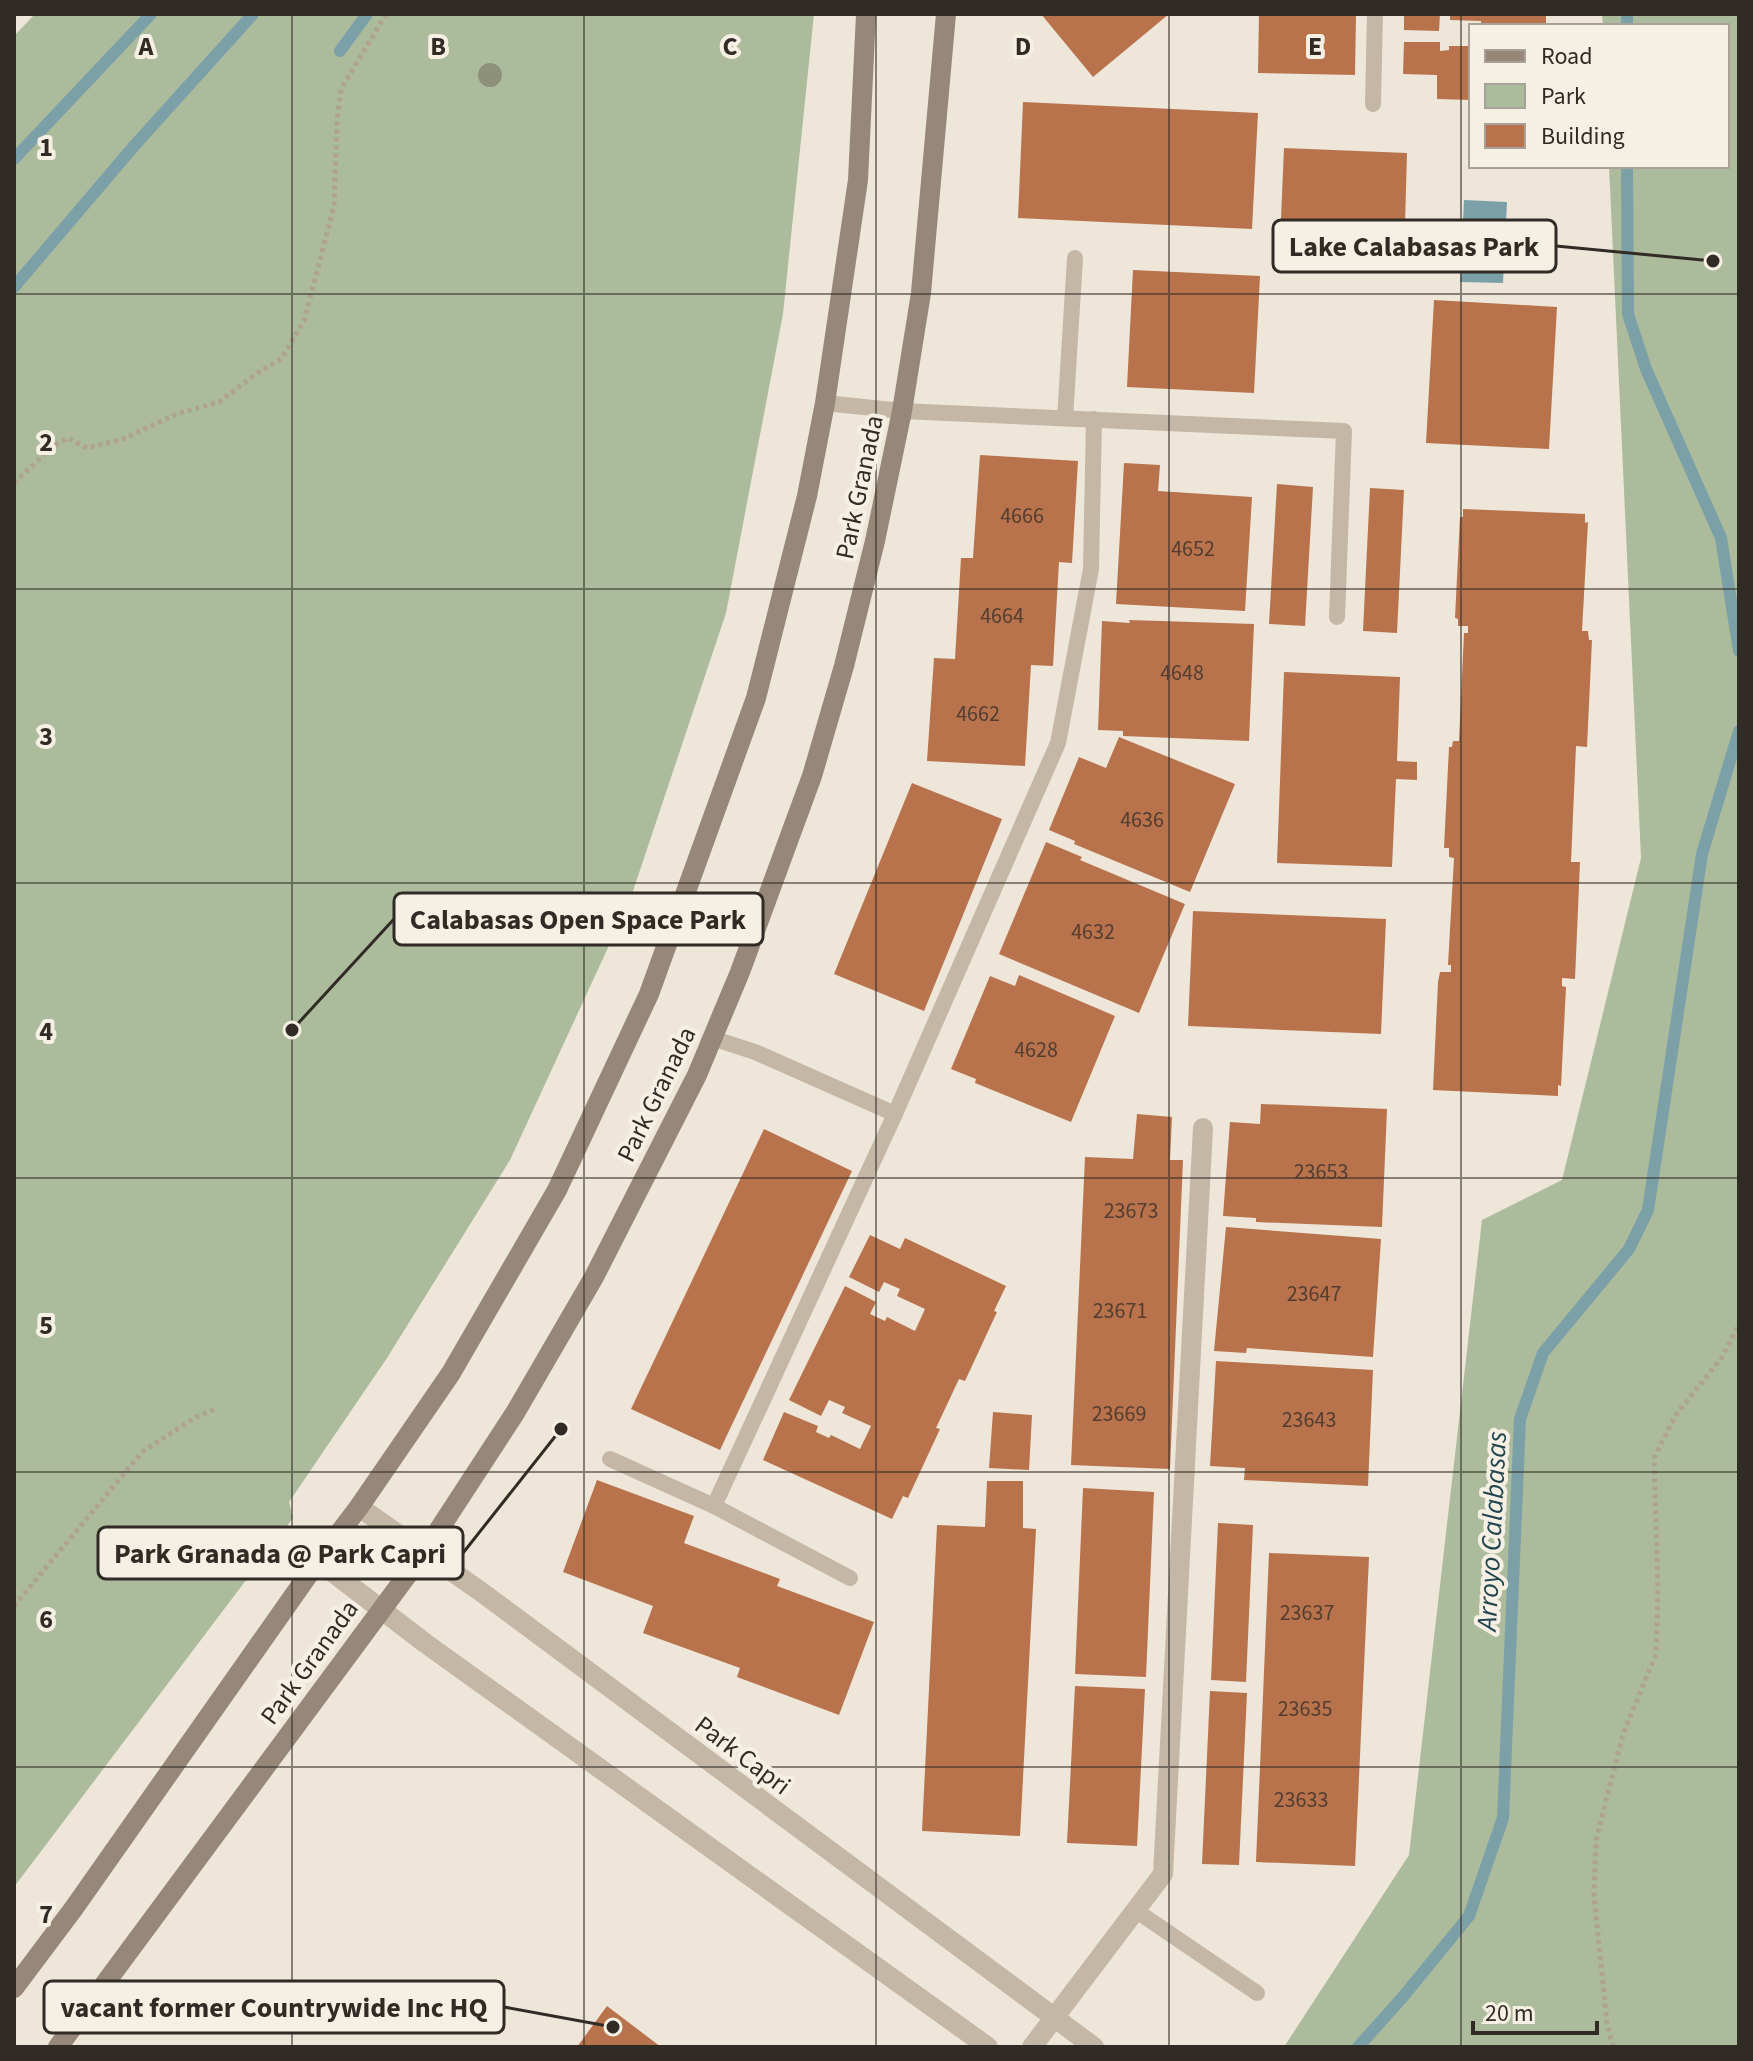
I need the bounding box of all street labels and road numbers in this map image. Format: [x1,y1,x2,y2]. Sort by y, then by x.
street label: Park Granada [826,412,893,562]
street label: Park Granada [608,1020,705,1168]
street label: Park Granada [251,1592,367,1732]
street label: Park Capri [687,1707,798,1804]

